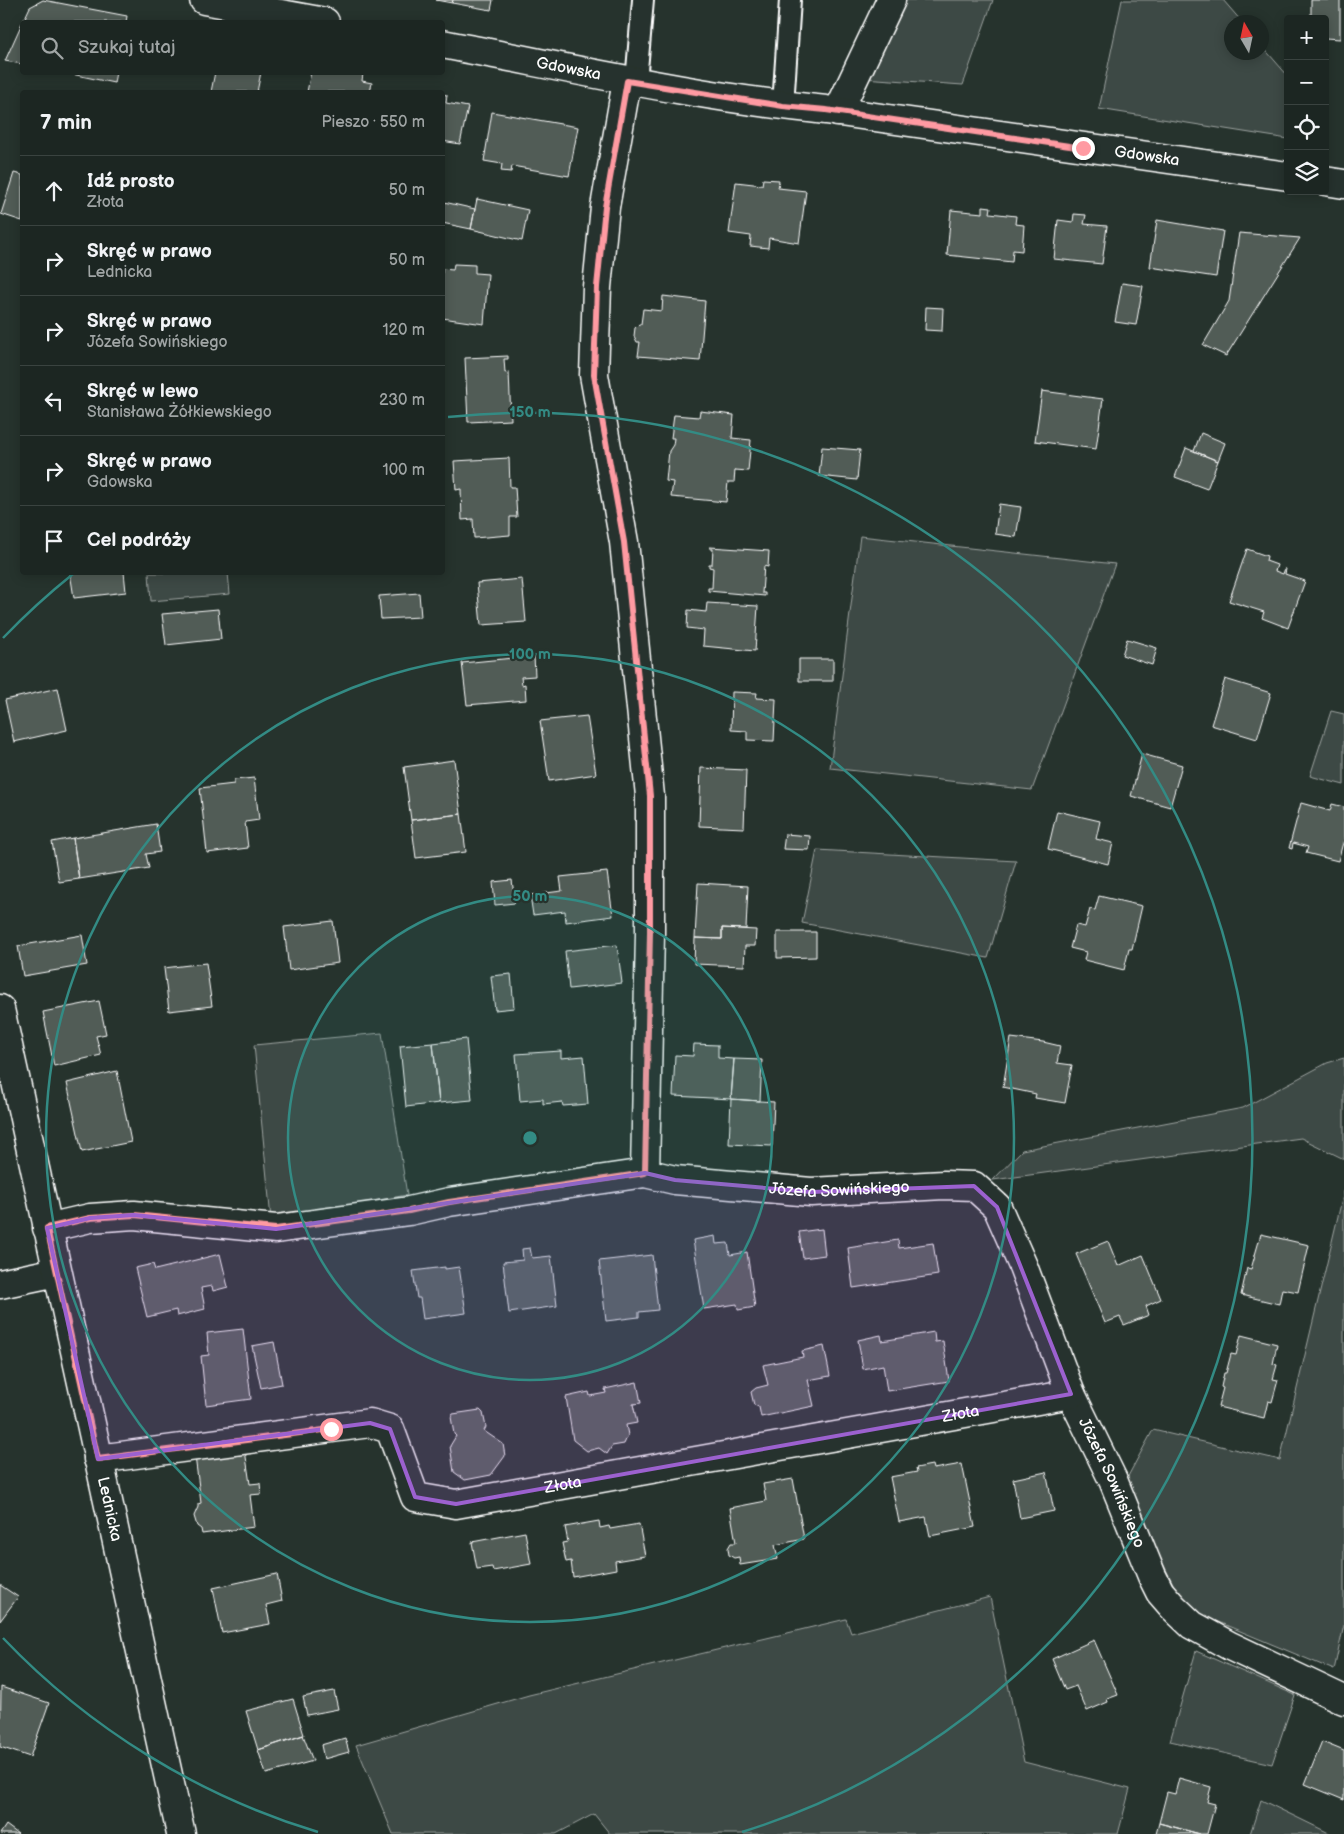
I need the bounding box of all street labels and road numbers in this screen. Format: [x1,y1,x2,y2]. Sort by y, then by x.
street label: Gdowska [535,53,603,84]
street label: Gdowska [1113,142,1181,170]
street label: Józefa Sowińskiego [768,1177,910,1202]
street label: Złota [940,1401,981,1427]
street label: Józefa Sowińskiego [1075,1415,1149,1551]
street label: Złota [542,1472,583,1498]
street label: Lednicka [93,1475,126,1543]

